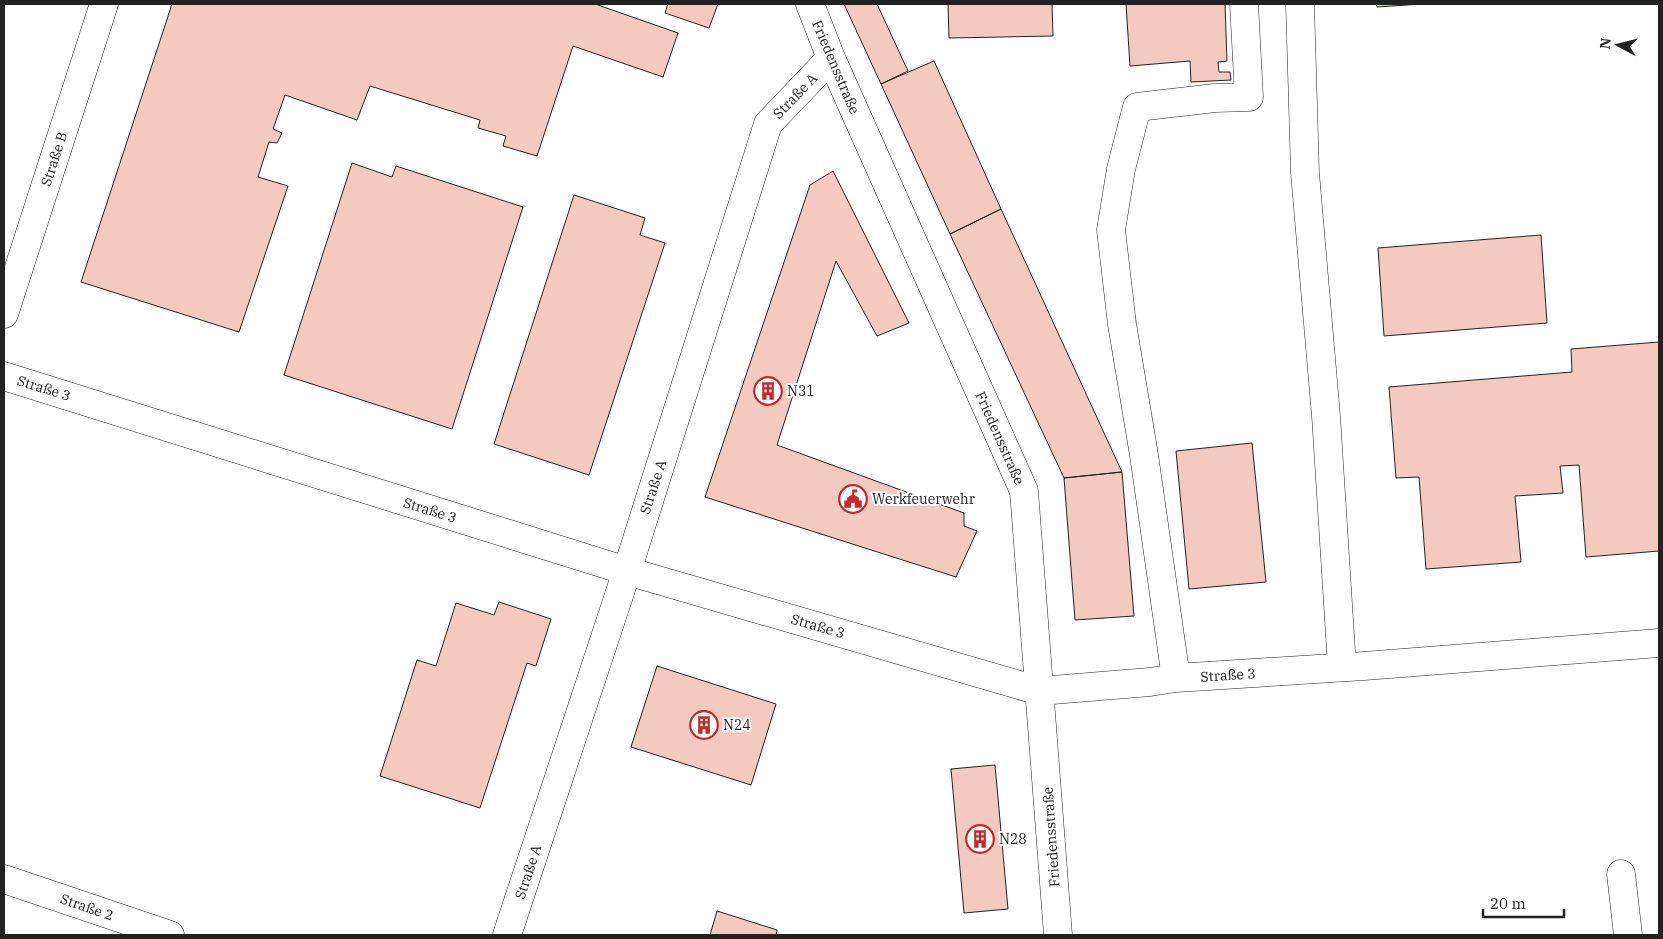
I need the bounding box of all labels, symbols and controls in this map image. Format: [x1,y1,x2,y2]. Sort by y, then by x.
street label: Friedensstraße [808,17,864,117]
north arrow [1593,20,1643,70]
text: N [1595,37,1615,50]
street label: Straße A [769,69,821,123]
street label: Straße B [37,130,71,188]
street label: Straße 3 [15,371,73,405]
building icon: N31 [753,376,783,406]
place label: N31 [787,382,815,400]
street label: Friedensstraße [971,388,1029,488]
street label: Straße A [636,457,670,517]
public building icon: Werkfeuerwehr [838,484,868,514]
place label: Werkfeuerwehr [872,490,976,508]
street label: Straße 3 [401,493,459,527]
street label: Straße 3 [789,610,847,642]
street label: Straße 3 [1200,664,1256,686]
building icon: N24 [689,710,719,740]
place label: N24 [723,716,751,734]
street label: Friedensstraße [1039,786,1063,888]
building icon: N28 [965,824,995,854]
place label: N28 [999,830,1027,848]
street label: Straße A [511,842,545,902]
scale bar [1483,886,1564,918]
street label: Straße 2 [58,890,116,924]
text: 20 m [1490,894,1526,913]

